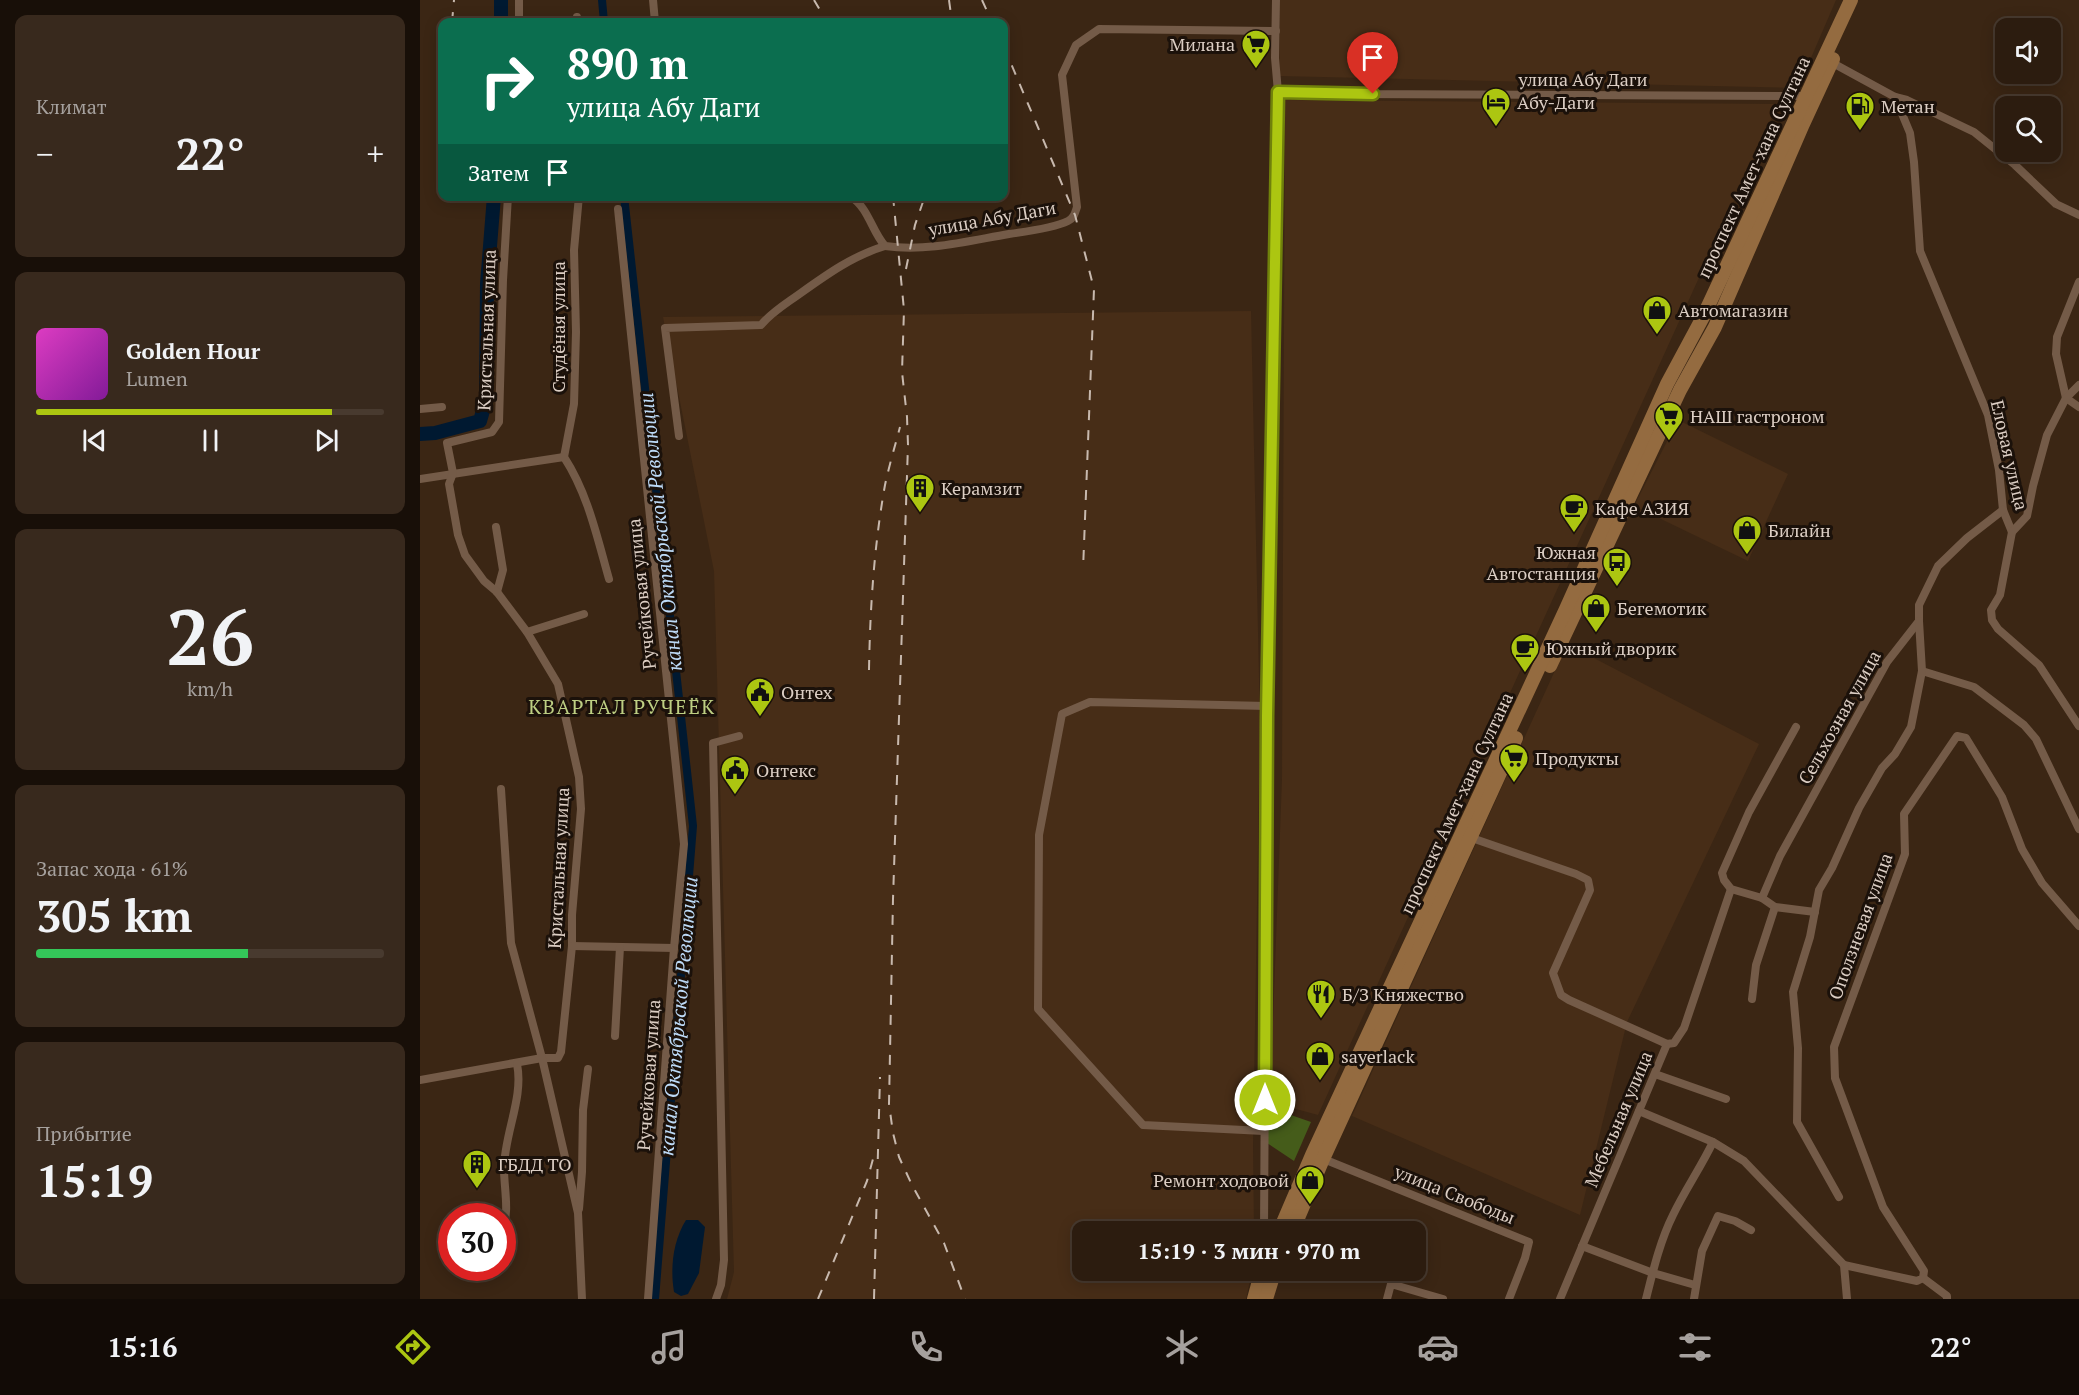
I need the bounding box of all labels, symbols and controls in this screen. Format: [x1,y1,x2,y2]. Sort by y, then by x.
map controls [1995,18,2061,162]
button: sound [1995,18,2061,84]
supermarket icon: Милана [1240,28,1272,70]
place label: Милана [1169,32,1235,56]
pin [1347,32,1398,94]
text: 890 m [567,35,688,91]
icon: arrive [1356,41,1389,74]
icon: right [468,42,546,120]
street label: проспект Амет-хана Султана [1691,52,1815,282]
street label: улица Абу Даги [1517,67,1648,91]
hotel icon: Абу-Даги [1480,86,1512,128]
text: улица Абу Даги [567,89,761,125]
place label: Абу-Даги [1517,90,1595,114]
fuel station icon: Метан [1844,90,1876,132]
text: Климат [36,93,107,120]
place label: Метан [1881,94,1935,118]
button: search [1995,96,2061,162]
text: 22° [175,123,245,183]
text: − [36,132,54,175]
text: + [366,132,384,175]
icon: arrive [541,156,574,189]
text: Затем [468,158,529,187]
street label: улица Абу Даги [925,195,1058,241]
street label: Кристальная улица [471,249,501,411]
street label: Студёная улица [546,261,570,393]
shop icon: Автомагазин [1641,294,1673,336]
place label: Автомагазин [1678,298,1788,322]
text: Golden Hour [126,336,260,365]
text: Lumen [126,365,188,392]
water label: канал Октябрьской Революции [632,391,688,673]
street label: Еловая улица [1986,398,2034,512]
supermarket icon: НАШ гастроном [1653,400,1685,442]
place label: НАШ гастроном [1690,404,1825,428]
icon: previous [78,424,111,457]
icon: pause [194,424,227,457]
icon: next [310,424,343,457]
building icon: Керамзит [904,472,936,514]
place label: Керамзит [941,476,1022,500]
cafe icon: Кафе АЗИЯ [1558,492,1590,534]
place label: Кафе АЗИЯ [1595,496,1689,520]
shop icon: Билайн [1731,514,1763,556]
street label: Ручейковая улица [621,517,661,671]
place label: Билайн [1768,518,1831,542]
place label: Южная Автостанция [1487,540,1596,585]
bus stop icon: Южная Автостанция [1601,546,1633,588]
text: 26 [166,584,254,687]
shop icon: Бегемотик [1580,592,1612,634]
place label: Бегемотик [1617,596,1706,620]
cafe icon: Южный дворик [1509,632,1541,674]
place label: Южный дворик [1546,636,1677,660]
street label: Сельхозная улица [1792,646,1886,788]
text: km/h [187,675,233,702]
public building icon: Онтех [744,676,776,718]
place label: Онтех [781,680,833,704]
street label: проспект Амет-хана Султана [1394,688,1518,918]
district label: КВАРТАЛ РУЧЕЁК [528,693,716,720]
supermarket icon: Продукты [1498,742,1530,784]
place label: Продукты [1535,746,1619,770]
public building icon: Онтекс [719,754,751,796]
place label: Онтекс [756,758,816,782]
street label: Кристальная улица [542,787,574,949]
street label: Оползневая улица [1822,849,1898,1003]
text: Запас хода · 61% [36,855,188,882]
water label: канал Октябрьской Революции [652,875,704,1157]
text: 305 km [36,885,192,945]
restaurant icon: Б/З Княжество [1305,978,1337,1020]
place label: Б/З Княжество [1342,982,1464,1006]
street label: Ручейковая улица [631,999,665,1151]
shop icon: sayerlack [1304,1040,1336,1082]
place label: sayerlack [1341,1044,1416,1068]
street label: Мебельная улица [1578,1047,1658,1191]
position arrow [1233,1068,1297,1132]
text: Прибытие [36,1120,132,1147]
building icon: ГБДД ТО [461,1148,493,1190]
text: 15:19 [36,1150,153,1210]
place label: ГБДД ТО [498,1152,572,1176]
street label: улица Свободы [1390,1159,1519,1229]
shop icon: Ремонт ходовой [1294,1164,1326,1206]
place label: Ремонт ходовой [1153,1168,1289,1192]
speed limit sign: 30 [438,1203,516,1281]
text: 15:19 · 3 мин · 970 m [1138,1236,1360,1265]
icon: directions [392,1326,434,1368]
icon: music [648,1326,690,1368]
icon: phone [905,1326,947,1368]
icon: climate [1161,1326,1203,1368]
icon: car [1417,1326,1459,1368]
icon: filters [1674,1326,1716,1368]
text: 15:16 [107,1329,177,1365]
text: 22° [1930,1329,1972,1365]

